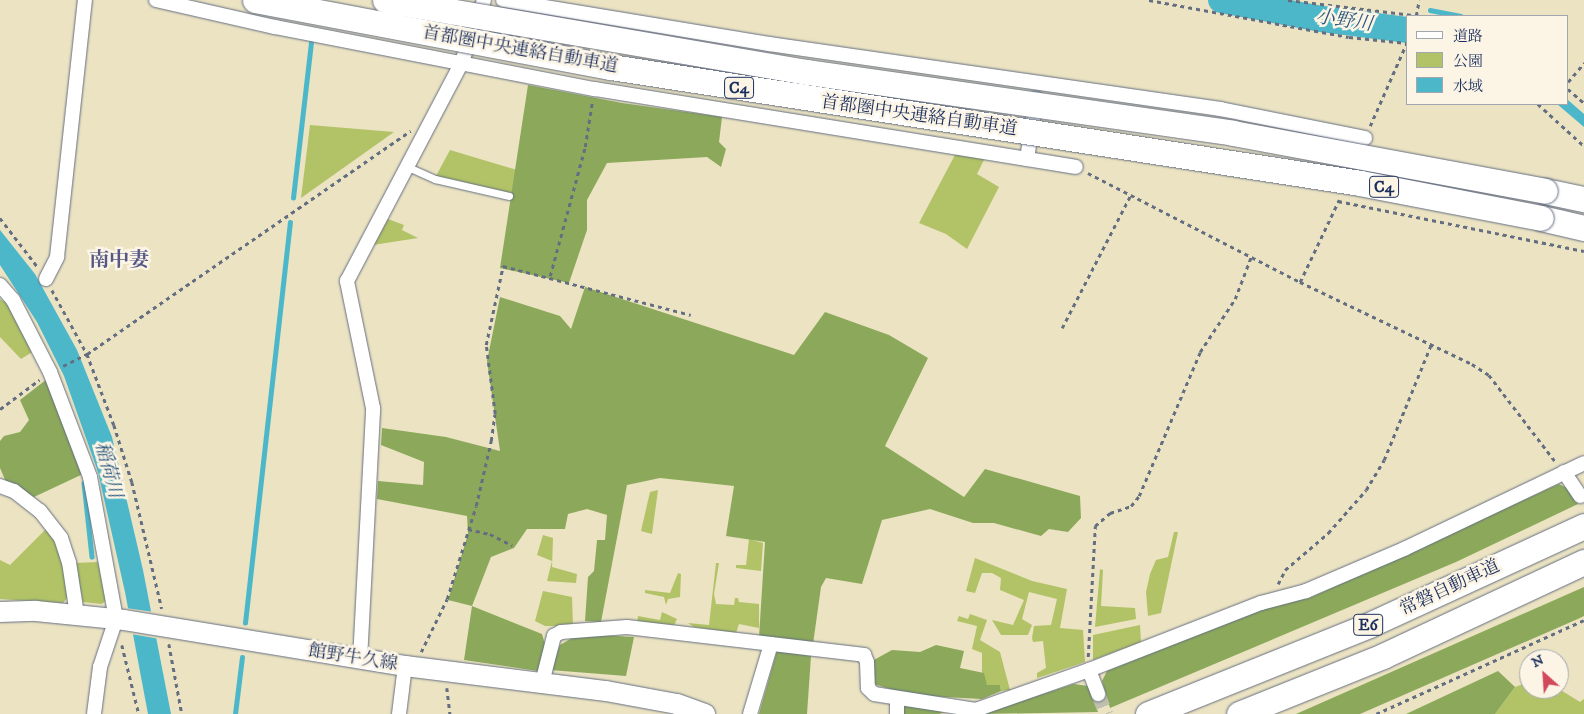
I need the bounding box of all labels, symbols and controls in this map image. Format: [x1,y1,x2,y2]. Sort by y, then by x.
water label: 小野川 [1314,6,1374,36]
legend [1406,15,1569,105]
street label: 首都圏中央連絡自動車道 [421,22,619,78]
text: 道路 [1453,27,1483,46]
text: 公園 [1453,52,1483,71]
road number: C4 [724,75,754,102]
text: 水域 [1453,77,1483,96]
street label: 首都圏中央連絡自動車道 [819,92,1019,140]
road number: C4 [1369,173,1399,200]
district label: 南中妻 [89,248,149,272]
water label: 稲荷川 [90,440,126,500]
street label: 常磐自動車道 [1396,555,1504,621]
road number: E6 [1353,612,1383,638]
street label: 館野牛久線 [307,640,399,676]
north arrow [1519,649,1569,699]
text: N [1529,651,1547,672]

